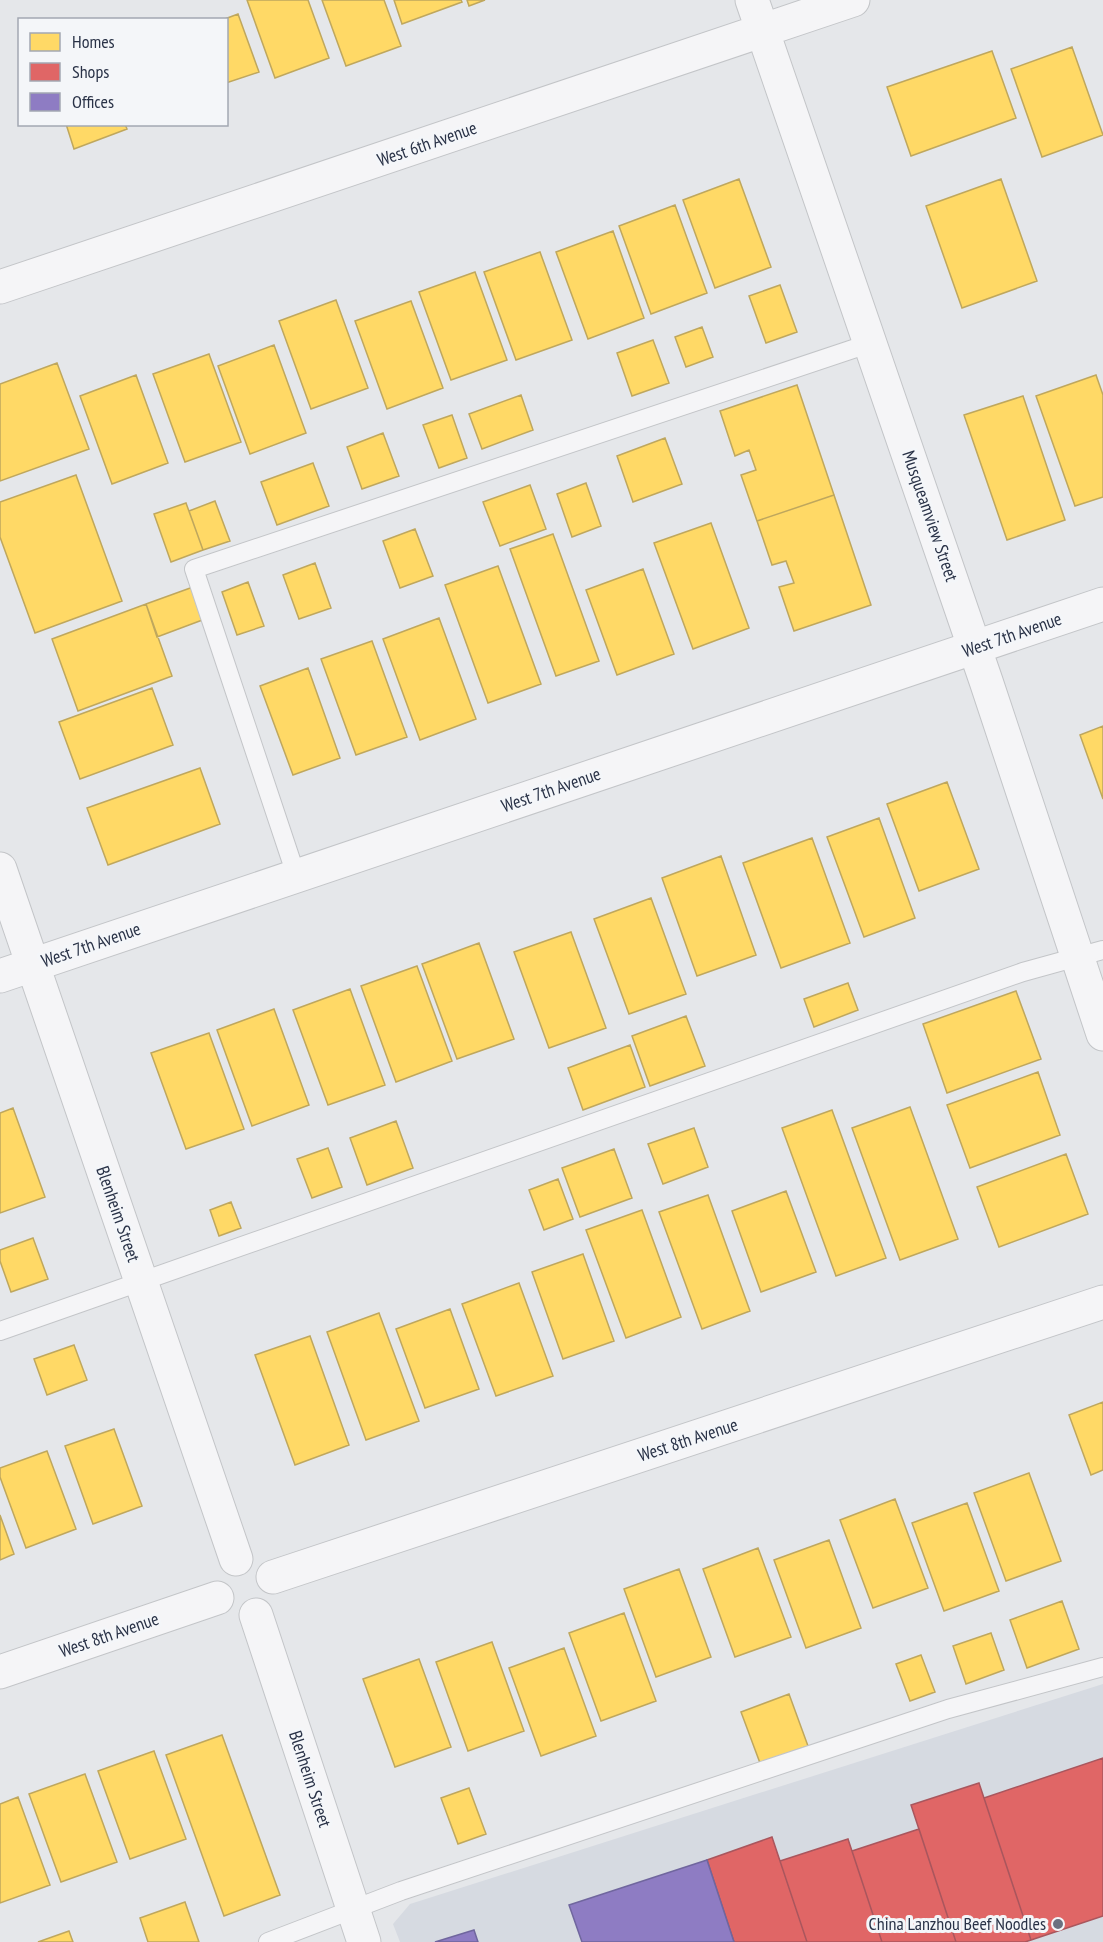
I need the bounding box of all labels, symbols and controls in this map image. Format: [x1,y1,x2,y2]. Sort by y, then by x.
legend [18,18,228,126]
text: Homes [72,30,115,53]
text: Shops [72,60,109,83]
text: Offices [72,90,114,113]
street label: West 6th Avenue [374,116,480,171]
street label: Musqueamview Street [897,447,964,584]
street label: West 7th Avenue [959,607,1064,662]
street label: West 7th Avenue [498,762,603,817]
street label: West 7th Avenue [38,917,143,972]
street label: Blenheim Street [91,1163,146,1265]
street label: West 8th Avenue [635,1413,741,1466]
street label: West 8th Avenue [56,1607,162,1662]
street label: Blenheim Street [284,1728,337,1830]
place label: China Lanzhou Beef Noodles [869,1912,1046,1935]
marker: China Lanzhou Beef Noodles [1051,1917,1065,1931]

